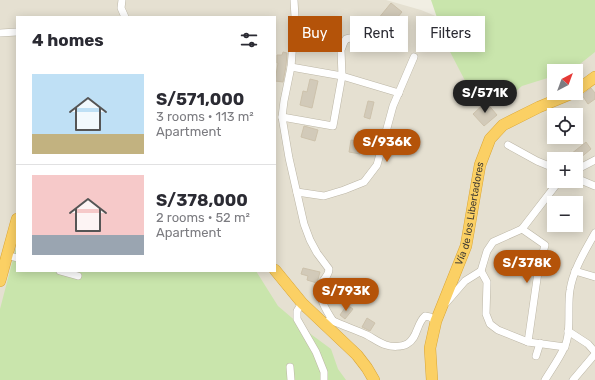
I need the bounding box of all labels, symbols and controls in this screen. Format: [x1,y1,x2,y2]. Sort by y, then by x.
chip: Buy [288,16,342,52]
chip: Rent [350,16,408,52]
chip: Filters [416,16,485,52]
icon: filters [238,29,260,51]
text: 4 homes [32,30,104,50]
north arrow [547,64,583,100]
map controls [547,64,583,232]
pin: S/571K [452,80,518,114]
text: S/571K [462,85,508,100]
text: S/571,000 [156,89,244,109]
icon: home [64,90,112,138]
button: locate [547,108,583,144]
text: 3 rooms · 113 m² [156,109,254,124]
text: Apartment [156,124,221,139]
pin: S/936K [354,129,420,163]
text: S/936K [362,134,412,149]
button: + [547,152,583,188]
street label: Vía de los Libertadores [453,160,487,267]
text: S/378,000 [156,190,248,210]
icon: home [64,191,112,239]
button: − [547,196,583,232]
text: 2 rooms · 52 m² [156,210,250,225]
text: Apartment [156,225,221,240]
pin: S/378K [494,250,560,284]
text: S/378K [503,255,551,270]
pin: S/793K [313,278,379,312]
text: S/793K [322,283,370,298]

